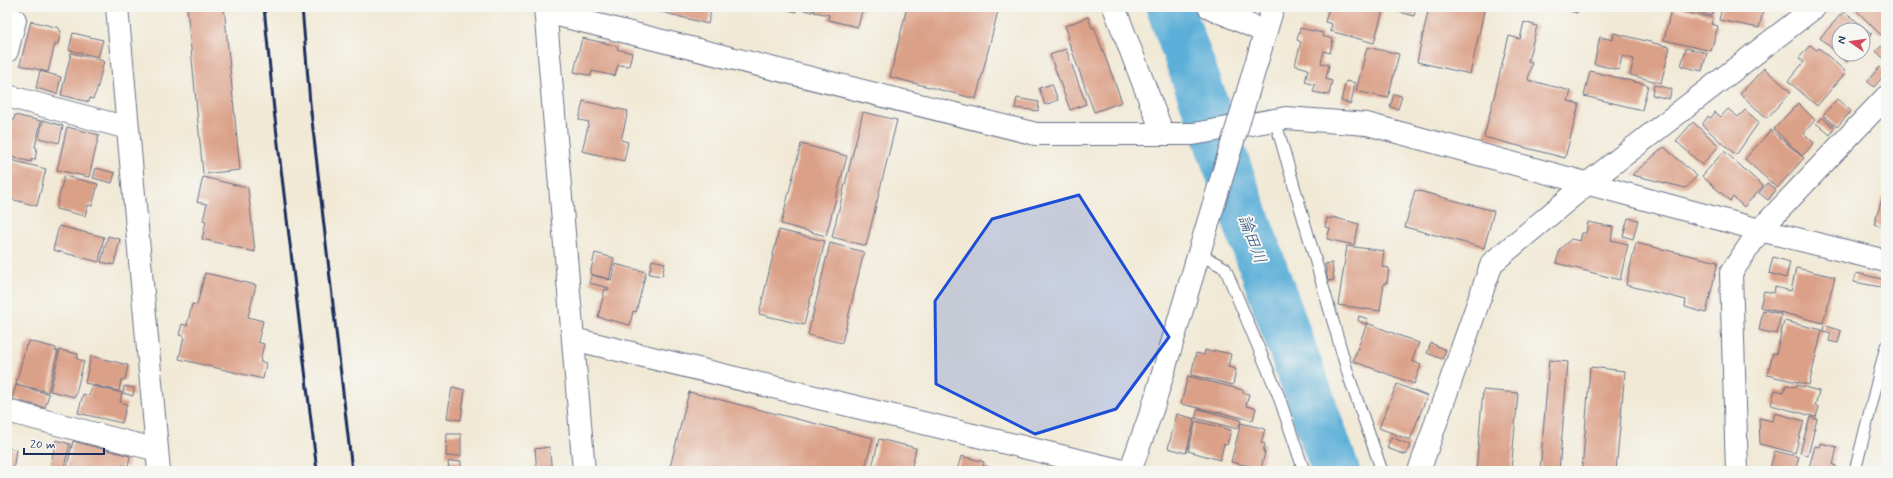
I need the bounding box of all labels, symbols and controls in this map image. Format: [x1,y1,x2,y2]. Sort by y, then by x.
north arrow [1831,22,1871,62]
text: N [1835,35,1850,45]
water label: 論田川 [1233,212,1271,267]
scale bar [24,430,104,456]
text: 20 m [30,437,56,453]

